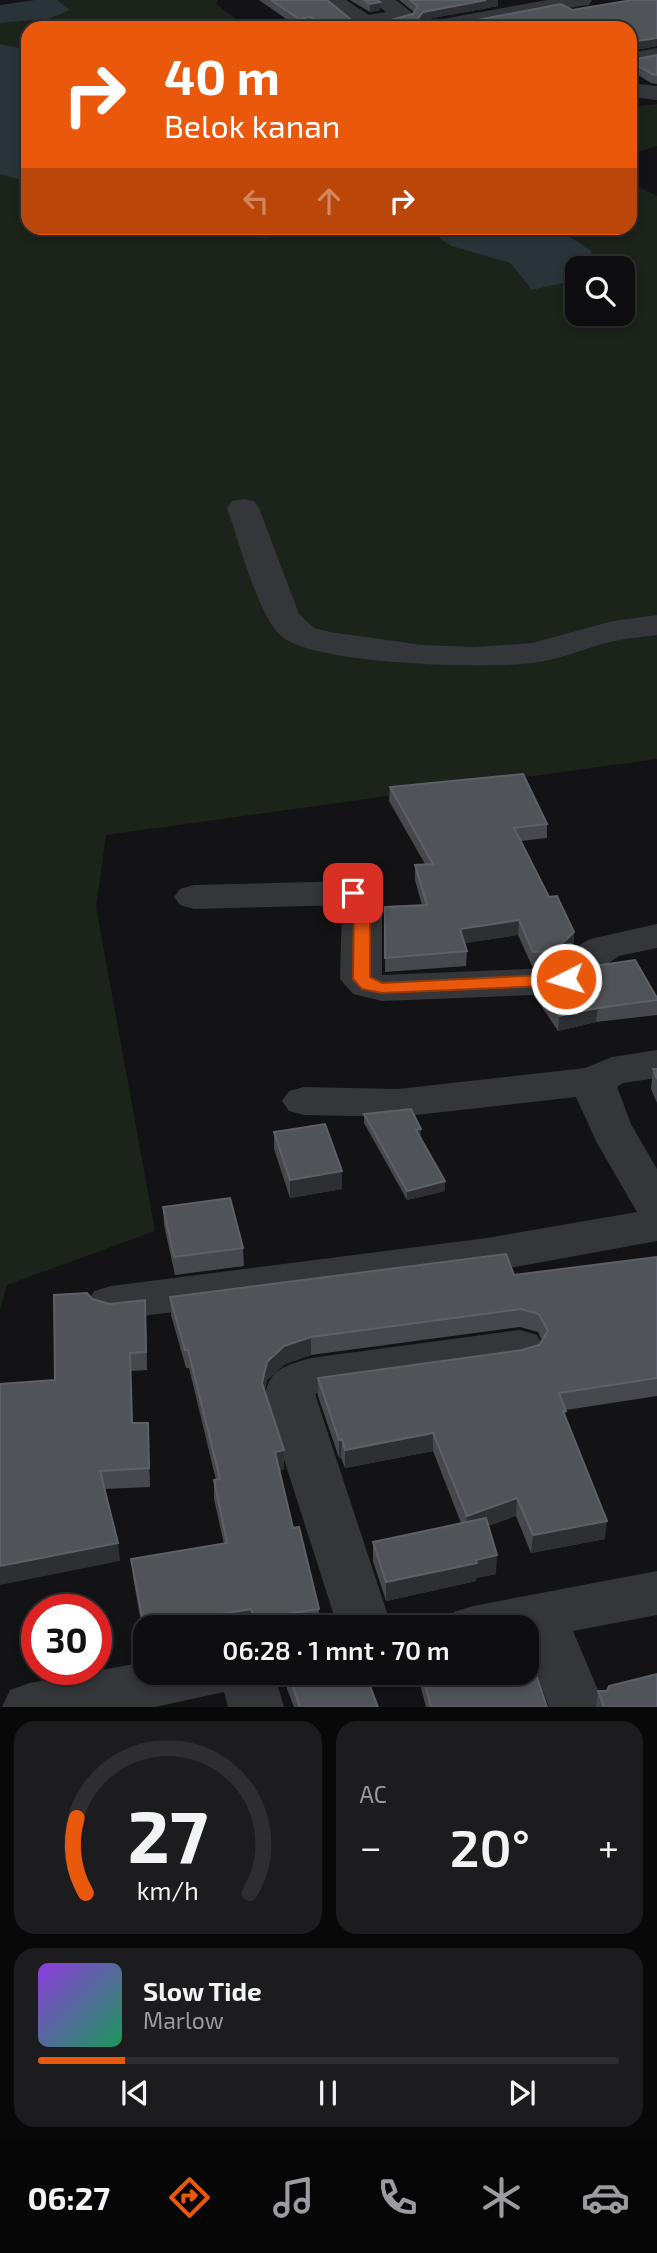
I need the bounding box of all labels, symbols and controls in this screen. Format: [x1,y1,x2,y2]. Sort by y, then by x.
text: 40 m [164,46,280,105]
icon: right [49,49,140,140]
text: Belok kanan [164,106,340,144]
icon: left [237,182,275,220]
icon: ahead [310,182,348,220]
icon: right [383,182,421,220]
map controls [565,256,635,326]
button: search [565,256,635,326]
pin [323,863,383,923]
icon: arrive [334,874,372,912]
position arrow [529,942,603,1016]
speed limit sign: 30 [21,1594,112,1685]
text: 06:28 · 1 mnt · 70 m [222,1634,450,1665]
text: AC [360,1780,387,1808]
text: 27 [127,1791,208,1879]
text: 20° [450,1815,530,1877]
text: − [360,1823,382,1869]
text: + [598,1823,619,1869]
text: km/h [137,1875,199,1905]
text: Slow Tide [143,1975,262,2006]
text: Marlow [143,2006,224,2034]
icon: previous [116,2074,154,2112]
icon: pause [309,2074,347,2112]
icon: next [503,2074,541,2112]
icon: directions [165,2173,214,2222]
icon: music [269,2173,318,2222]
icon: phone [373,2173,422,2222]
icon: climate [477,2173,526,2222]
icon: car [581,2173,630,2222]
text: 06:27 [27,2178,110,2216]

